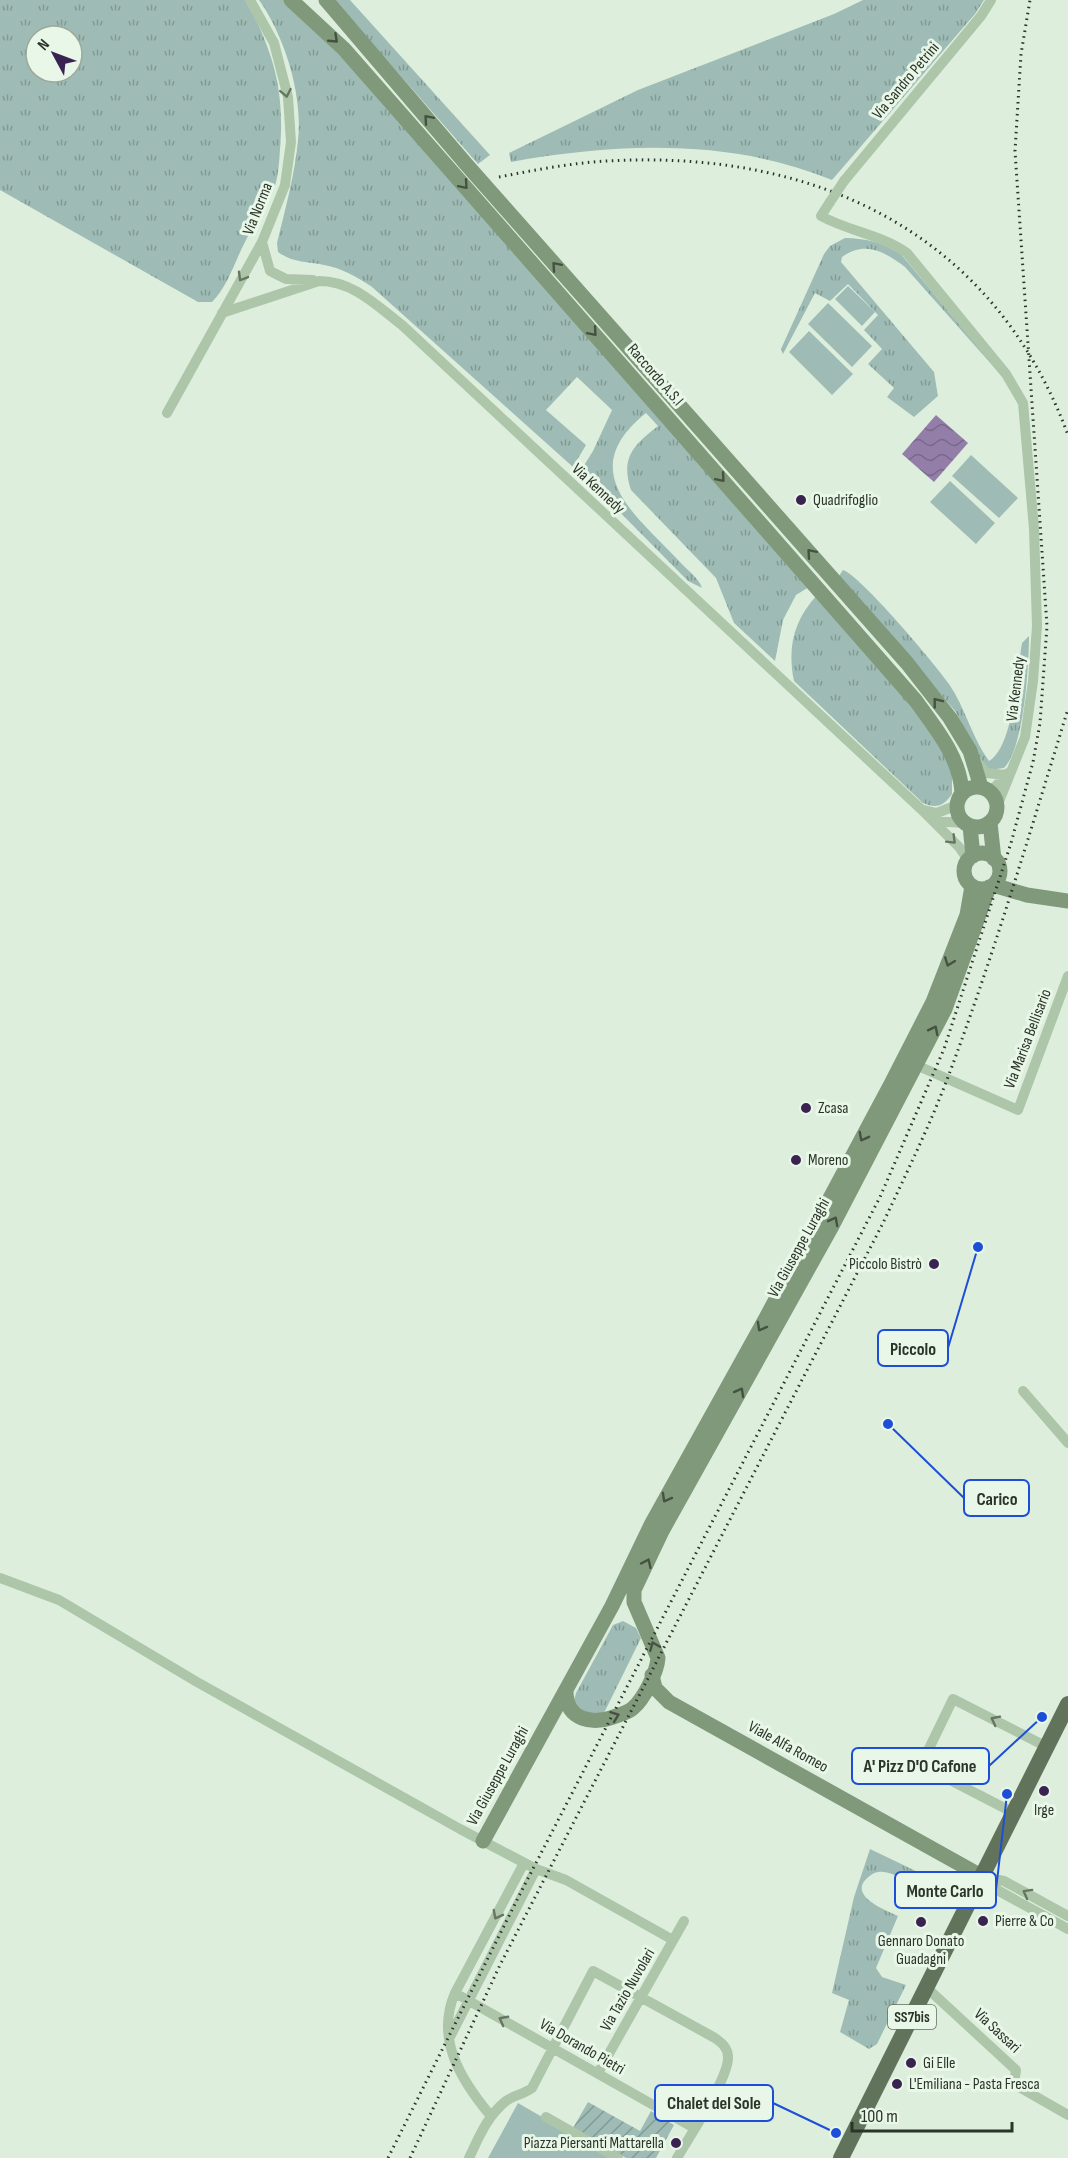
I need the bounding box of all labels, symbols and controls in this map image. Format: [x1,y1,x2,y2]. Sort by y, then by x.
north arrow [24,24,84,84]
one-way arrow [327,32,338,43]
text: N [34,36,54,55]
street label: Via Sandro Petrini [868,39,944,123]
one-way arrow [279,87,292,97]
one-way arrow [424,116,435,126]
one-way arrow [457,178,468,189]
street label: Via Norma [239,180,277,238]
one-way arrow [552,262,563,273]
one-way arrow [238,271,249,282]
one-way arrow [586,325,597,335]
street label: Raccordo A.S.I [623,340,687,410]
street label: Via Kennedy [568,460,628,518]
one-way arrow [714,471,725,482]
place label: Quadrifoglio [813,491,878,510]
marker: Quadrifoglio [794,493,808,507]
one-way arrow [807,550,818,560]
street label: Via Kennedy [1003,655,1029,723]
one-way arrow [934,698,945,709]
one-way arrow [945,833,956,843]
one-way arrow [943,956,956,967]
street label: Via Marisa Bellisario [1000,986,1056,1092]
one-way arrow [927,1026,938,1036]
place label: Zcasa [818,1099,849,1118]
marker: Zcasa [799,1101,813,1115]
one-way arrow [859,1131,870,1141]
place label: Moreno [808,1151,848,1170]
marker: Moreno [789,1153,803,1167]
street label: Via Giuseppe Luraghi [764,1195,834,1301]
one-way arrow [827,1217,838,1228]
place label: Piccolo Bistrò [849,1255,922,1274]
marker: Piccolo Bistrò [927,1257,941,1271]
one-way arrow [757,1321,768,1331]
callout: Piccolo [878,1330,948,1366]
text: Piccolo [890,1339,936,1360]
one-way arrow [733,1388,744,1398]
callout: Carico [964,1480,1029,1516]
text: Carico [976,1489,1018,1510]
one-way arrow [662,1491,673,1502]
one-way arrow [639,1559,651,1570]
one-way arrow [649,1641,661,1652]
one-way arrow [609,1711,620,1724]
one-way arrow [990,1716,1001,1727]
street label: Viale Alfa Romeo [745,1717,831,1777]
street label: Via Giuseppe Luraghi [463,1723,533,1829]
callout: A' Pizz D'O Cafone [852,1748,989,1784]
text: A' Pizz D'O Cafone [862,1756,977,1777]
marker: Irge [1037,1784,1051,1798]
place label: Irge [1034,1801,1054,1820]
callout: Monte Carlo [895,1872,996,1908]
text: Monte Carlo [906,1881,984,1902]
one-way arrow [1022,1889,1033,1900]
one-way arrow [493,1909,504,1919]
place label: Pierre & Co [995,1912,1054,1931]
marker: Pierre & Co [976,1914,990,1928]
marker: Gennaro Donato Guadagni [914,1915,928,1929]
place label: Gennaro Donato Guadagni [878,1932,964,1969]
street label: Via Tazio Nuvolari [597,1945,659,2035]
road number: SS7bis [888,2005,936,2029]
street label: Via Sassari [970,2005,1024,2057]
street label: Via Dorando Pietri [536,2015,628,2079]
one-way arrow [499,2016,510,2027]
place label: Gi Elle [923,2054,956,2073]
marker: Gi Elle [904,2056,918,2070]
place label: L'Emiliana - Pasta Fresca [909,2075,1040,2094]
marker: L'Emiliana - Pasta Fresca [890,2077,904,2091]
callout: Chalet del Sole [655,2085,773,2121]
text: Chalet del Sole [667,2093,761,2114]
scale bar [852,2095,1012,2133]
text: 100 m [861,2106,898,2127]
place label: Piazza Piersanti Mattarella [524,2134,664,2153]
marker: Piazza Piersanti Mattarella [669,2136,683,2150]

